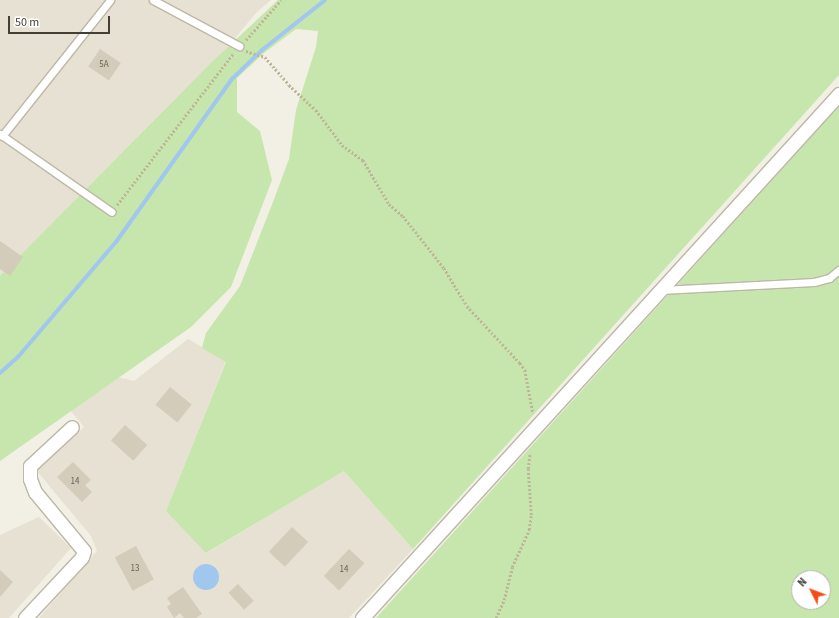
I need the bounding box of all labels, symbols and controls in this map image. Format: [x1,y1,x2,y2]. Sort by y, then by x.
scale bar [10,8,112,34]
text: 50 m [15,14,39,31]
house number: 5А [99,60,109,70]
house number: 14 [71,477,79,487]
house number: 13 [131,564,139,574]
house number: 14 [340,565,348,575]
north arrow [791,570,831,610]
text: N [794,575,810,590]

